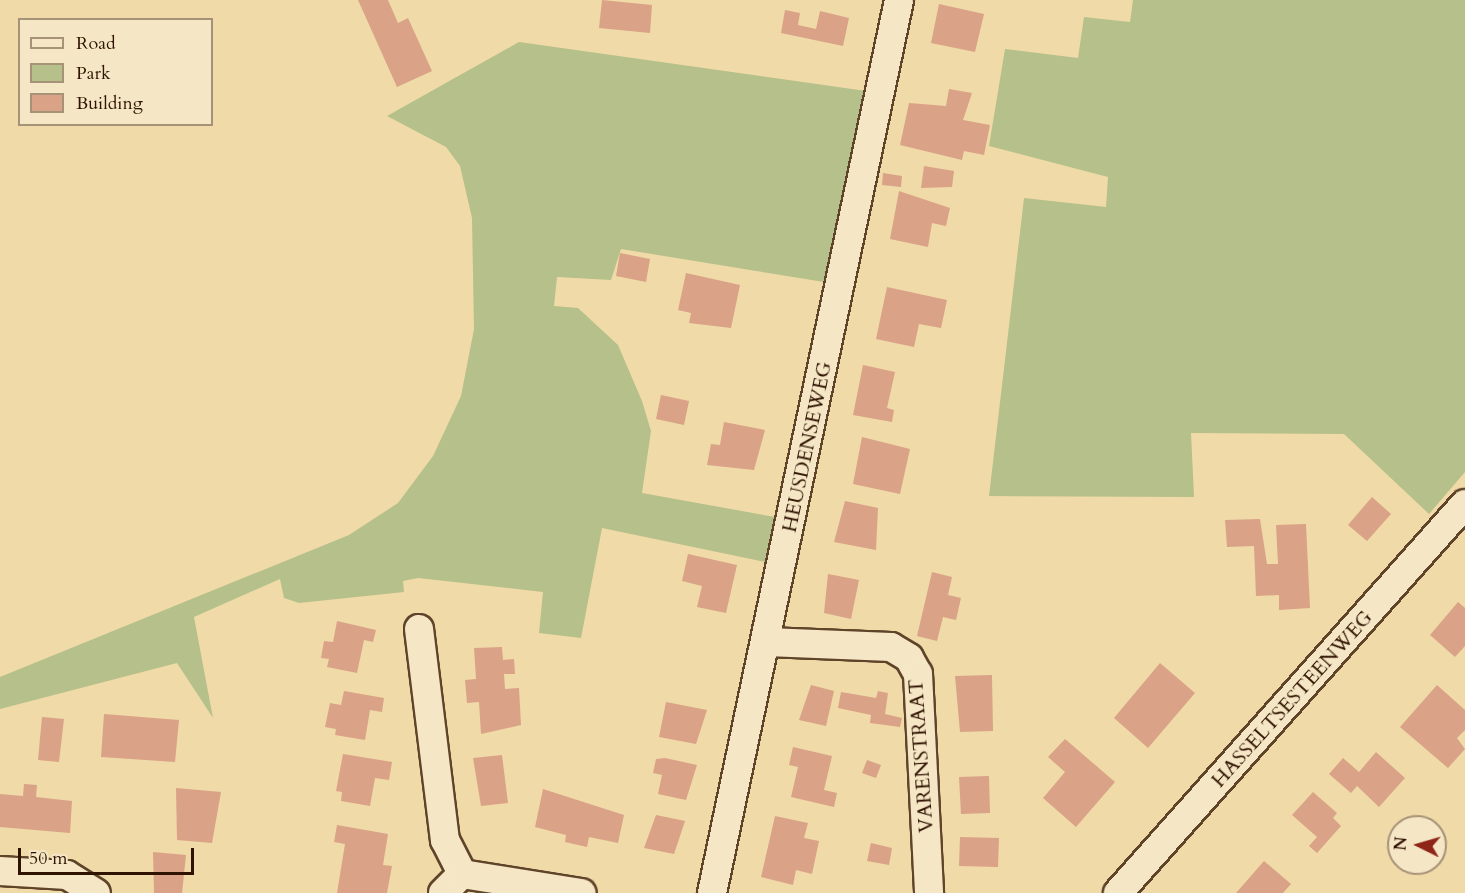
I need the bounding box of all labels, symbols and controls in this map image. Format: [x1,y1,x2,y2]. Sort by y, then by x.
legend [18,18,213,126]
text: Road [76,31,116,56]
text: Park [76,61,111,86]
text: Building [76,91,143,116]
street label: HEUSDENSEWEG [777,360,837,534]
street label: HASSELTSESTEENWEG [1206,606,1378,792]
street label: VARENSTRAAT [904,678,938,834]
north arrow [1387,815,1447,875]
scale bar [21,836,196,874]
text: N [1389,836,1413,851]
text: 50 m [29,846,68,871]

